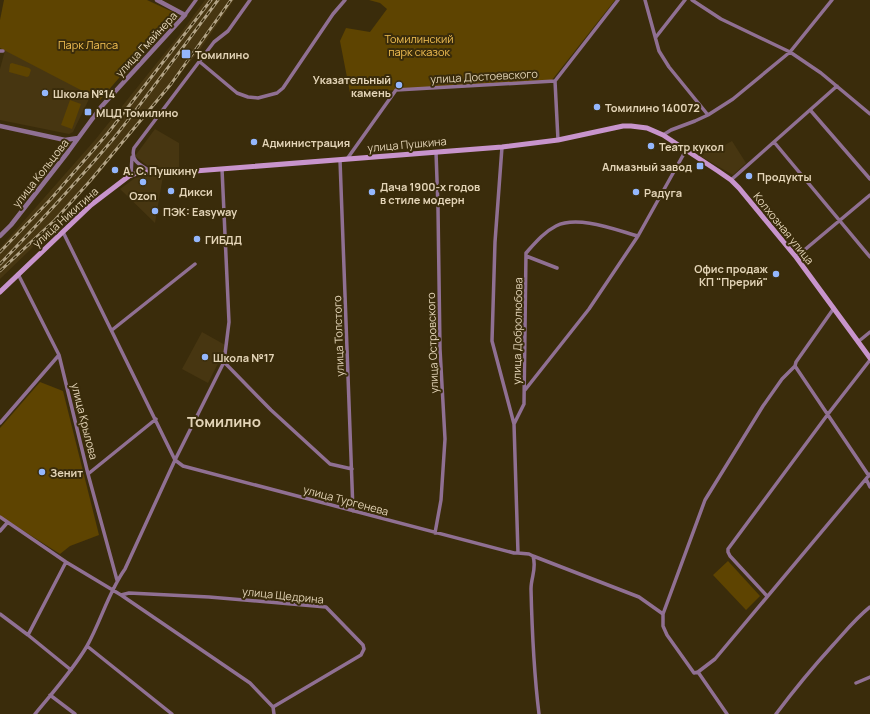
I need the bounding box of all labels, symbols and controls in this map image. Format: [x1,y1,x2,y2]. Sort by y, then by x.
street label: улица Гмайнера [112,8,180,80]
park label: Томилинский парк сказок [384,31,454,59]
park label: Парк Лапса [58,37,118,52]
place label: Томилино [195,47,249,62]
marker: Томилино [180,48,192,60]
street label: улица Достоевского [430,66,539,86]
place label: Указательный камень [313,72,391,100]
marker: Указательный камень [394,80,404,90]
place label: Школа №14 [53,86,115,101]
marker: Школа №14 [40,88,50,98]
place label: Томилино 140072 [605,100,700,115]
marker: Томилино 140072 [592,102,602,112]
place label: МЦД Томилино [96,105,179,120]
marker: МЦД Томилино [83,107,93,117]
street label: улица Пушкина [367,133,447,155]
place label: Администрация [262,135,350,150]
street label: улица Кольцова [8,136,72,210]
marker: Администрация [249,137,259,147]
place label: Театр кукол [659,139,724,154]
marker: Театр кукол [646,141,656,151]
place label: Алмазный завод [602,159,692,174]
marker: Алмазный завод [695,161,705,171]
place label: А. С. Пушкину [123,163,198,178]
marker: А. С. Пушкину [110,165,120,175]
place label: Продукты [757,169,812,184]
marker: Продукты [744,171,754,181]
marker: Ozon [138,177,148,187]
place label: Дача 1900-х годов в стиле модерн [380,179,480,207]
street label: улица Никитина [29,184,101,250]
place label: Дикси [179,184,213,199]
place label: Радуга [644,185,682,200]
marker: Дикси [166,186,176,196]
marker: Дача 1900-х годов в стиле модерн [367,187,377,197]
marker: Радуга [631,187,641,197]
place label: Ozon [129,188,157,203]
street label: Колхозная улица [750,189,818,267]
place label: ПЭК: Easyway [163,204,238,219]
marker: ПЭК: Easyway [150,206,160,216]
place label: ГИБДД [205,232,242,247]
marker: ГИБДД [192,234,202,244]
place label: Офис продаж КП "Прерий" [694,261,769,289]
marker: Офис продаж КП "Прерий" [771,269,781,279]
street label: улица Добролюбова [509,277,525,385]
street label: улица Островского [423,292,441,394]
street label: улица Толстого [329,295,347,377]
place label: Школа №17 [213,350,274,365]
marker: Школа №17 [200,352,210,362]
street label: улица Крылова [68,381,102,461]
district label: Томилино [187,411,261,432]
place label: Зенит [50,465,83,480]
marker: Зенит [37,467,47,477]
street label: улица Тургенева [302,481,390,519]
street label: улица Щедрина [242,583,324,607]

